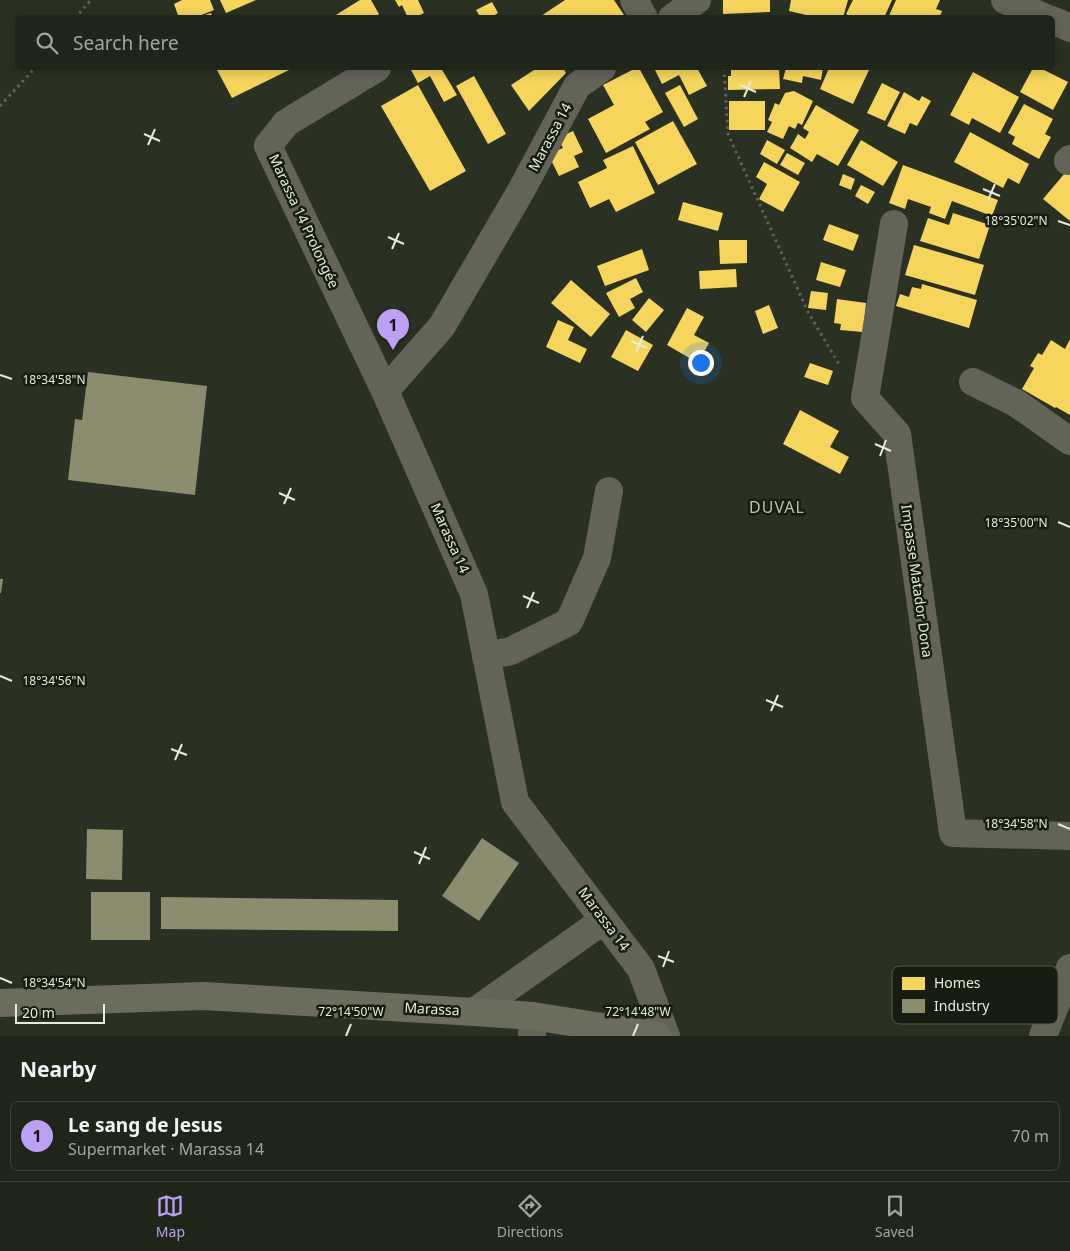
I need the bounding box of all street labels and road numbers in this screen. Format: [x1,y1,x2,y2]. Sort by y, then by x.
street label: Marassa 14 [524,99,576,174]
street label: Marassa 14 Prolongée [265,151,344,291]
street label: Marassa 14 [427,500,474,576]
street label: Impasse Matador Dona [897,503,938,659]
street label: Marassa 14 [574,883,635,954]
street label: Marassa [404,998,460,1019]

